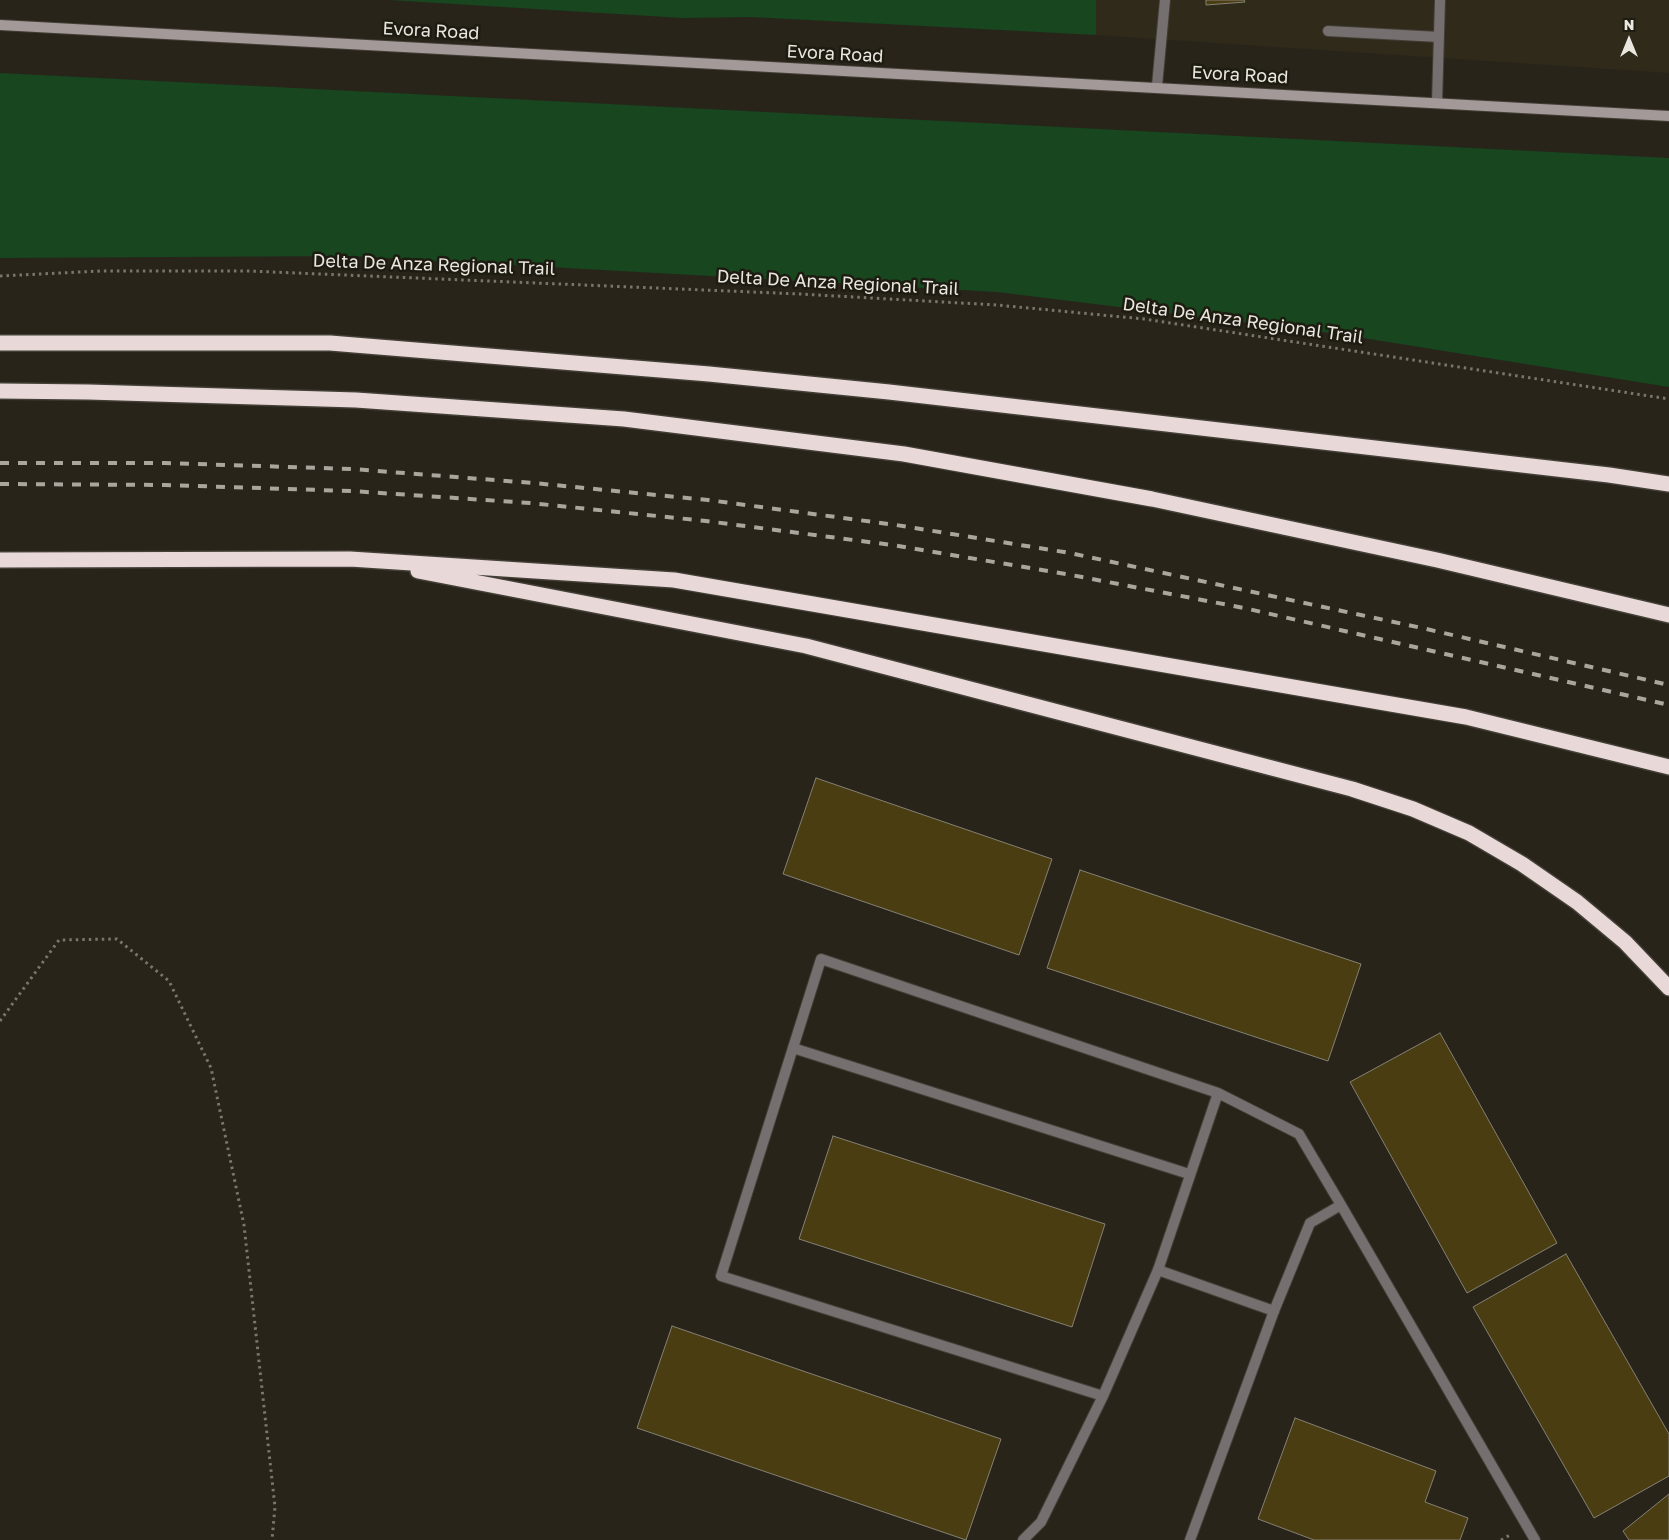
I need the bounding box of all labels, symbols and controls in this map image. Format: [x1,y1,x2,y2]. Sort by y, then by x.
north arrow [1604,15,1654,65]
text: N [1624,16,1634,33]
street label: Evora Road [382,18,480,44]
street label: Evora Road [786,41,884,67]
street label: Evora Road [1191,62,1289,88]
street label: Delta De Anza Regional Trail [312,250,556,280]
street label: Delta De Anza Regional Trail [716,266,960,300]
street label: Delta De Anza Regional Trail [1121,293,1365,349]

